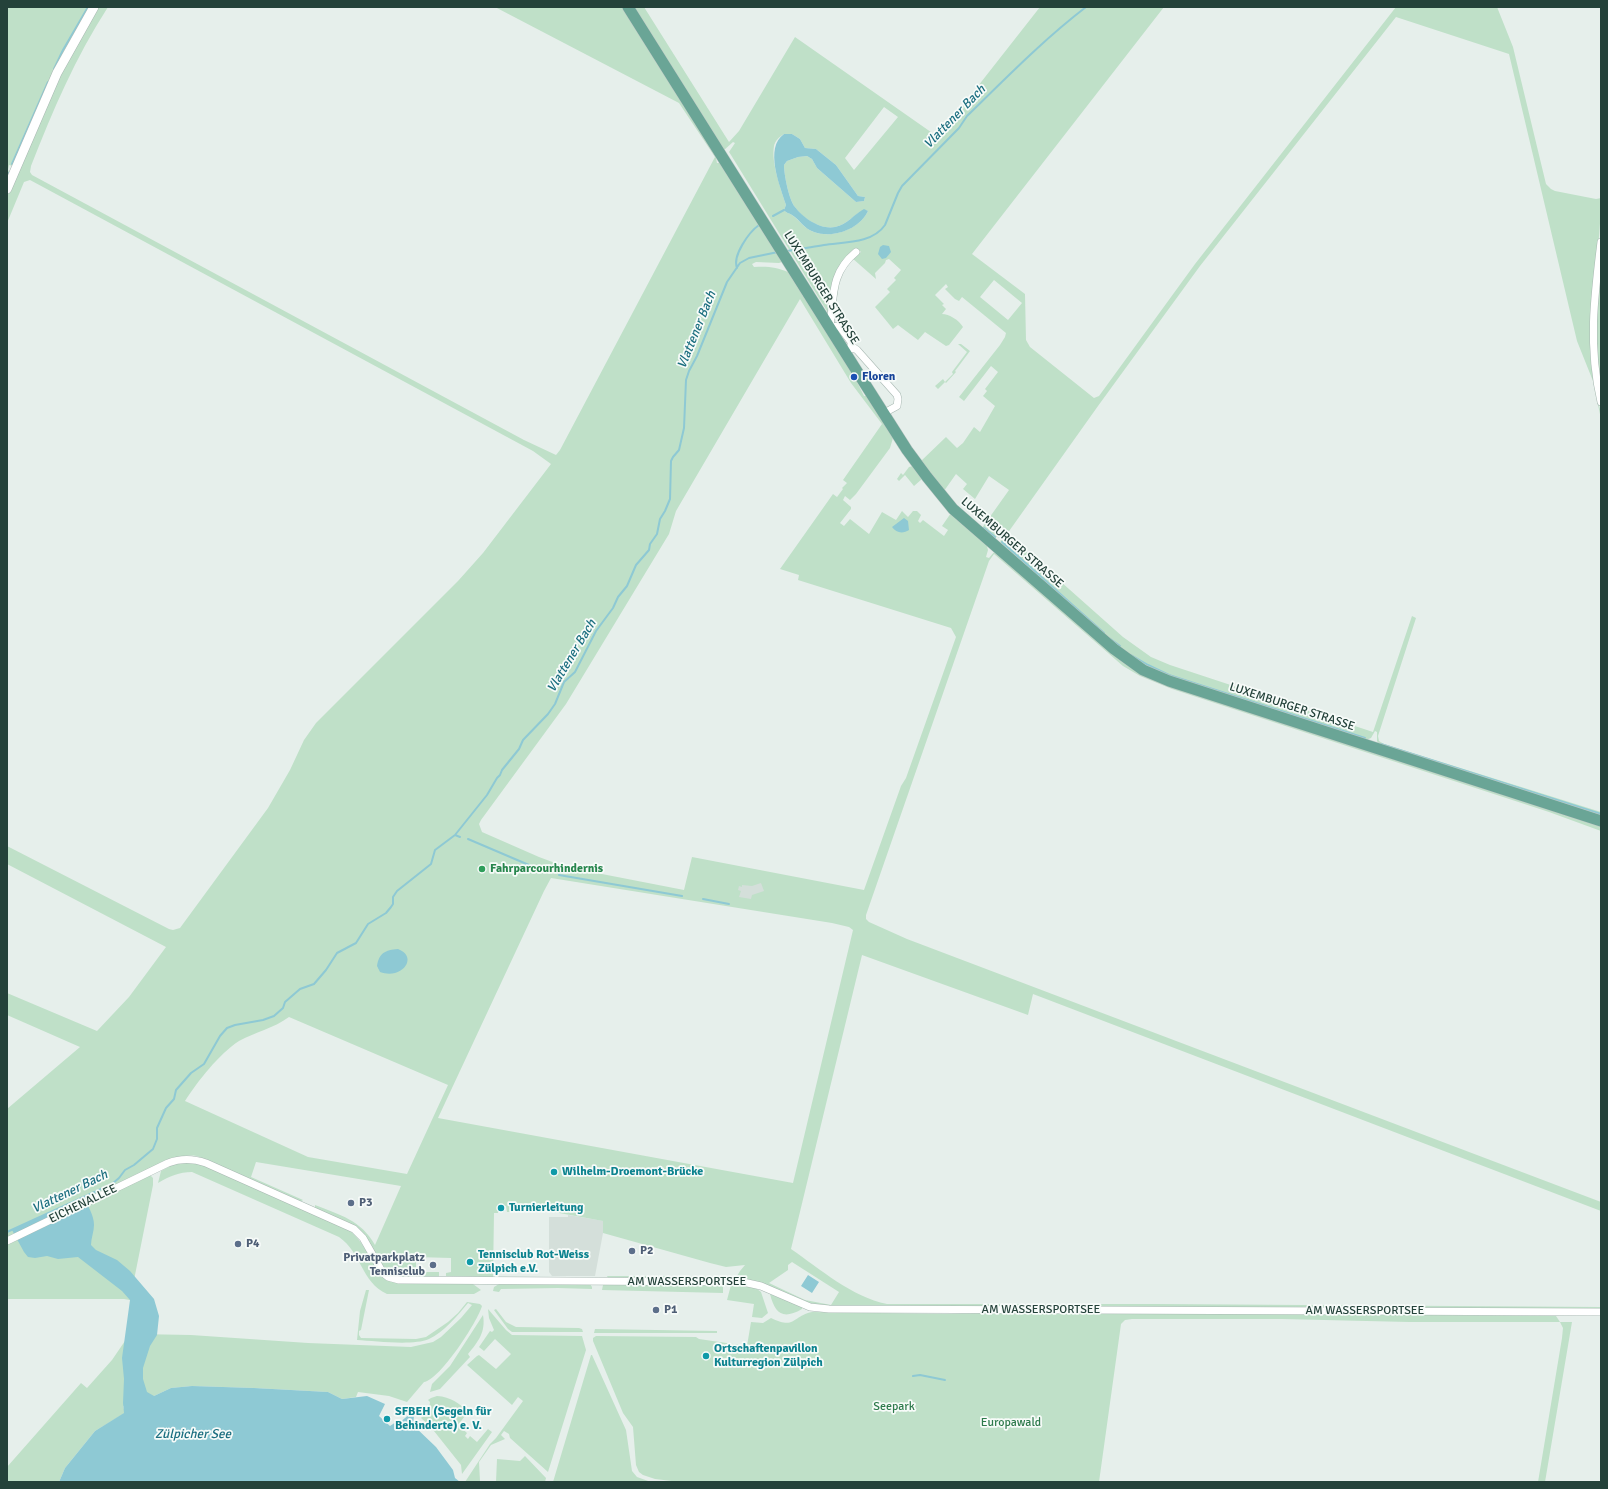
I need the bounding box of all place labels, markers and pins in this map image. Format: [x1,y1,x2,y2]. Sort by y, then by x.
place label: Floren [862,370,895,384]
marker: Floren [849,372,859,382]
place label: Fahrparcourhindernis [490,862,603,876]
marker: Fahrparcourhindernis [477,864,487,874]
place label: Wilhelm-Droemont-Brücke [562,1165,703,1179]
marker: Wilhelm-Droemont-Brücke [549,1167,559,1177]
place label: P3 [359,1196,373,1210]
marker: P3 [346,1198,356,1208]
place label: Turnierleitung [509,1201,583,1215]
marker: Turnierleitung [496,1203,506,1213]
place label: P4 [246,1237,260,1251]
marker: P4 [233,1239,243,1249]
place label: P2 [640,1244,654,1258]
marker: P2 [627,1246,637,1256]
place label: Tennisclub Rot-Weiss Zülpich e.V. [478,1248,589,1276]
place label: Privatparkplatz Tennisclub [343,1251,425,1279]
marker: Tennisclub Rot-Weiss Zülpich e.V. [465,1257,475,1267]
marker: Privatparkplatz Tennisclub [428,1260,438,1270]
place label: P1 [664,1303,678,1317]
marker: P1 [651,1305,661,1315]
place label: Ortschaftenpavillon Kulturregion Zülpich [714,1342,823,1370]
marker: Ortschaftenpavillon Kulturregion Zülpich [701,1351,711,1361]
place label: SFBEH (Segeln für Behinderte) e. V. [395,1405,491,1433]
marker: SFBEH (Segeln für Behinderte) e. V. [382,1414,392,1424]

